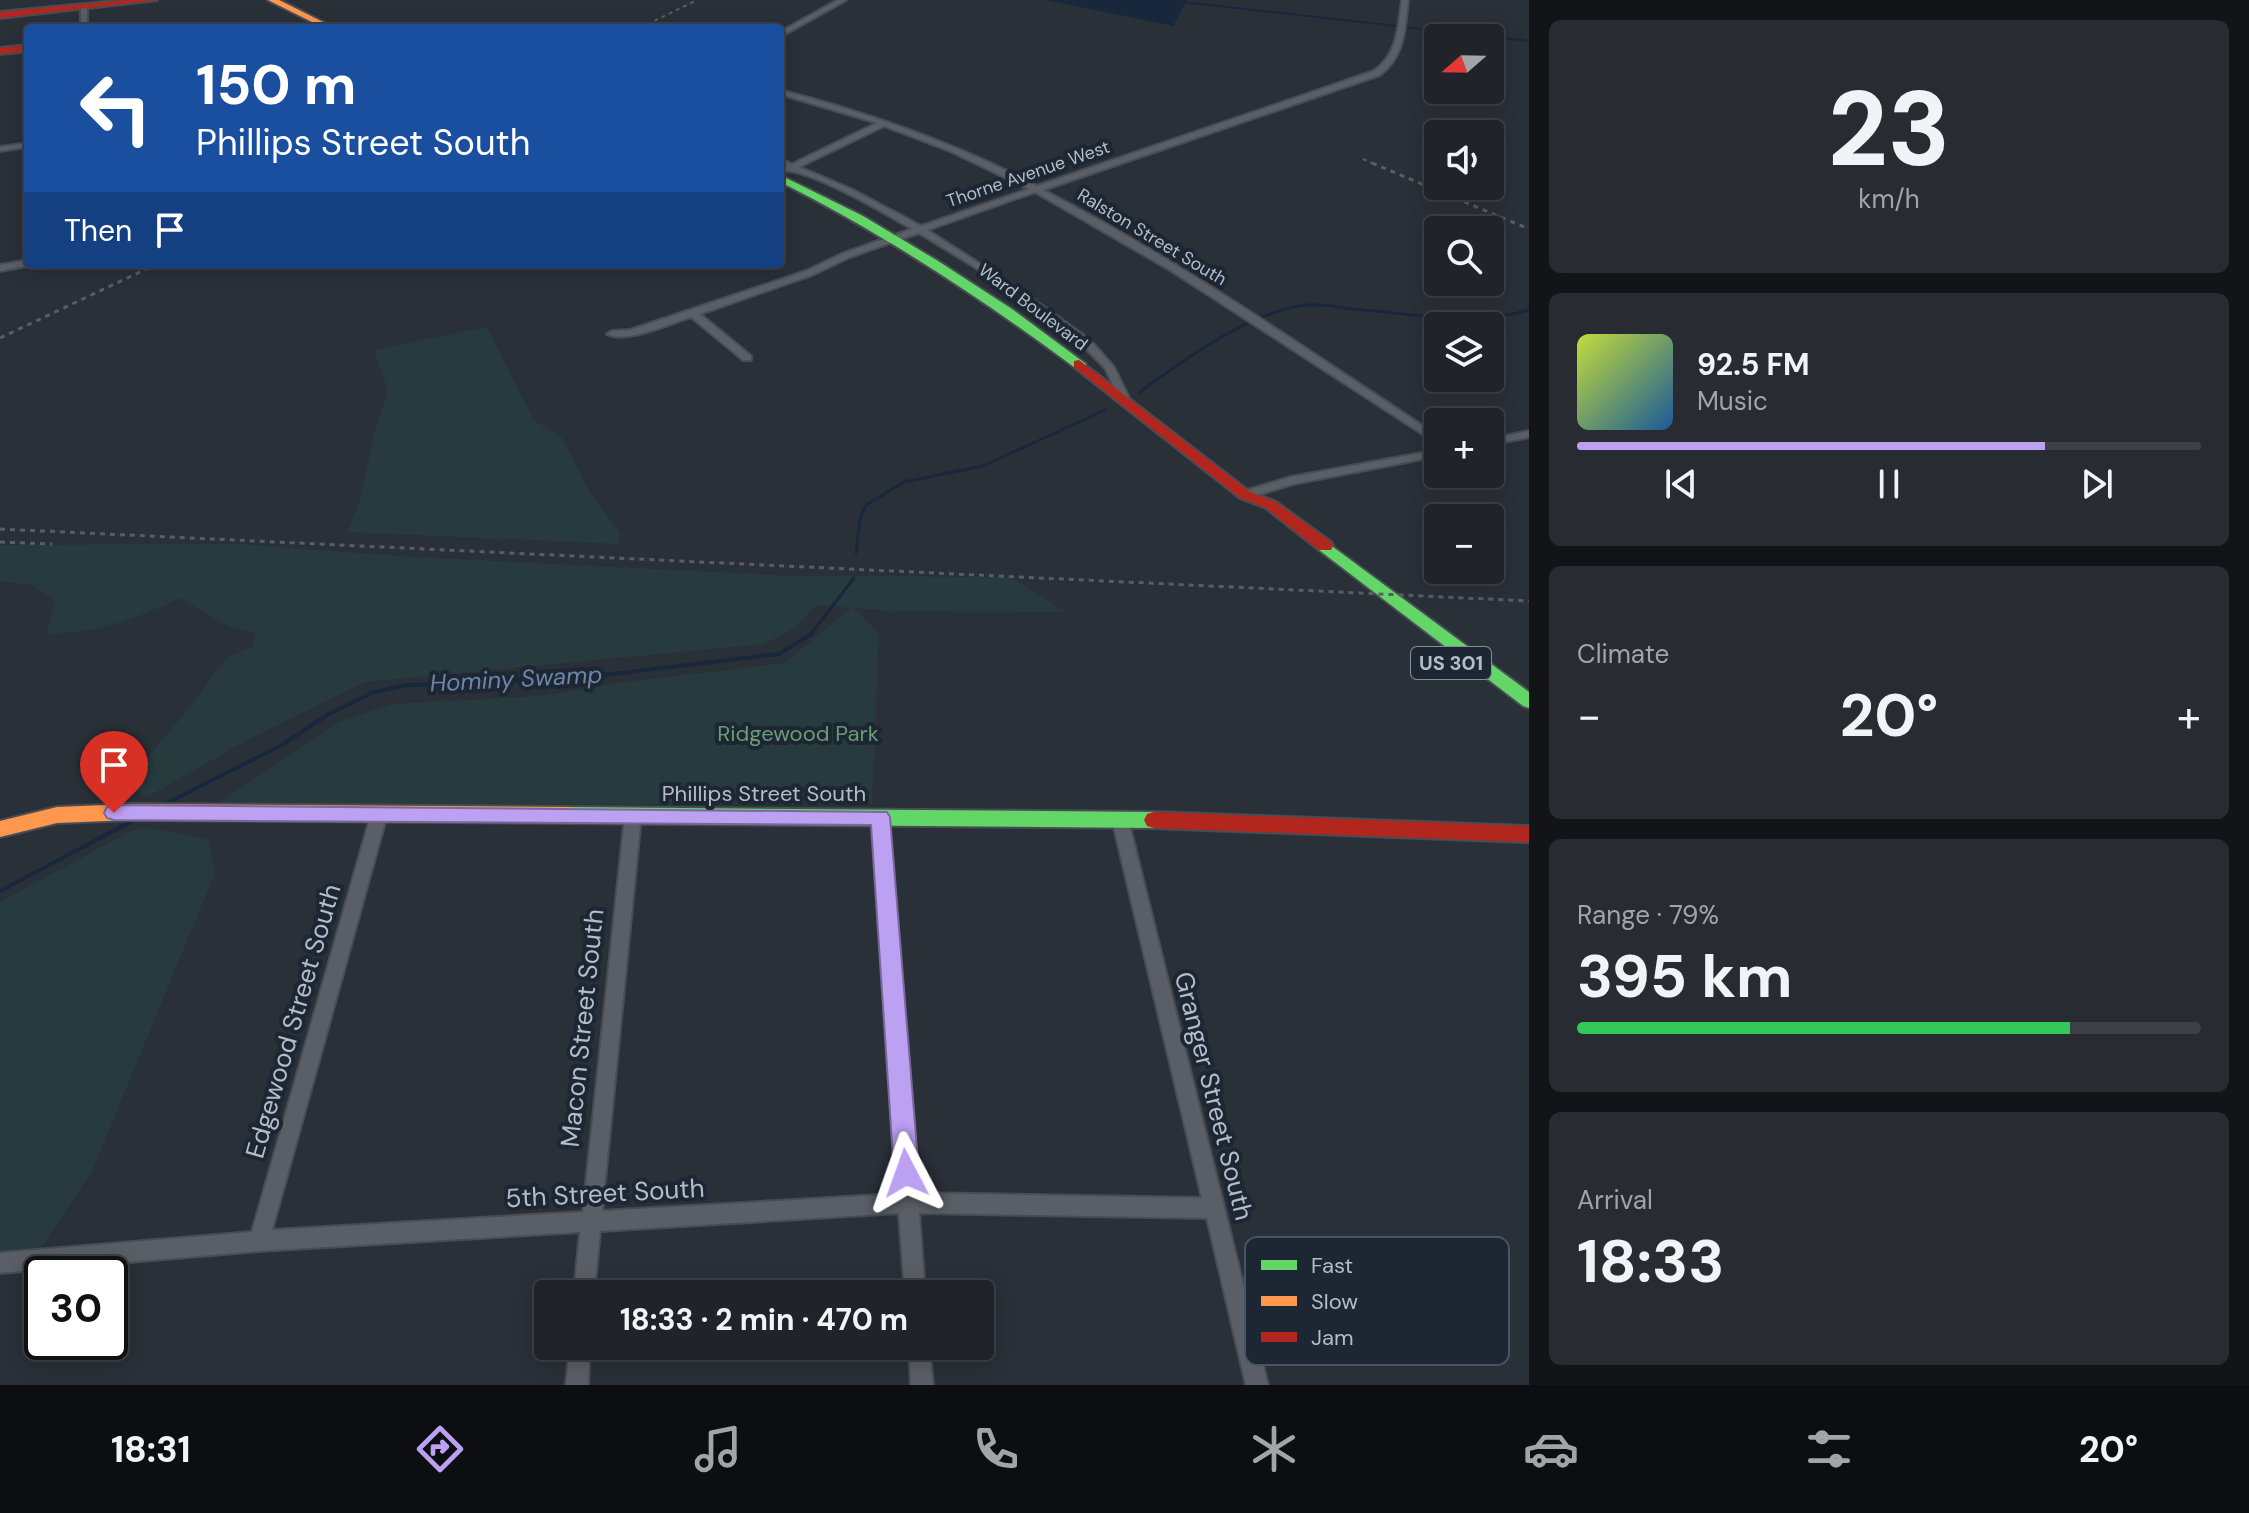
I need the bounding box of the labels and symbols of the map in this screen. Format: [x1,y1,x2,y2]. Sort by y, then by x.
north arrow [1424,24,1504,104]
street label: Thorne Avenue West [943,135,1113,213]
street label: Ralston Street South [1073,183,1231,291]
street label: Ward Boulevard [974,258,1092,356]
road number: US 301 [1411,647,1491,679]
water label: Hominy Swamp [429,659,603,698]
park label: Ridgewood Park [717,719,879,748]
pin [80,731,148,813]
street label: Phillips Street South [662,779,866,808]
street label: Edgewood Street South [238,880,348,1162]
street label: Macon Street South [553,907,611,1149]
street label: Granger Street South [1167,968,1261,1224]
position arrow [864,1131,948,1215]
street label: 5th Street South [505,1171,705,1215]
legend [1245,1237,1509,1365]
text: Fast [1311,1251,1353,1280]
speed limit sign: 30 [24,1256,128,1360]
text: Slow [1311,1287,1358,1316]
text: Jam [1311,1323,1354,1352]

